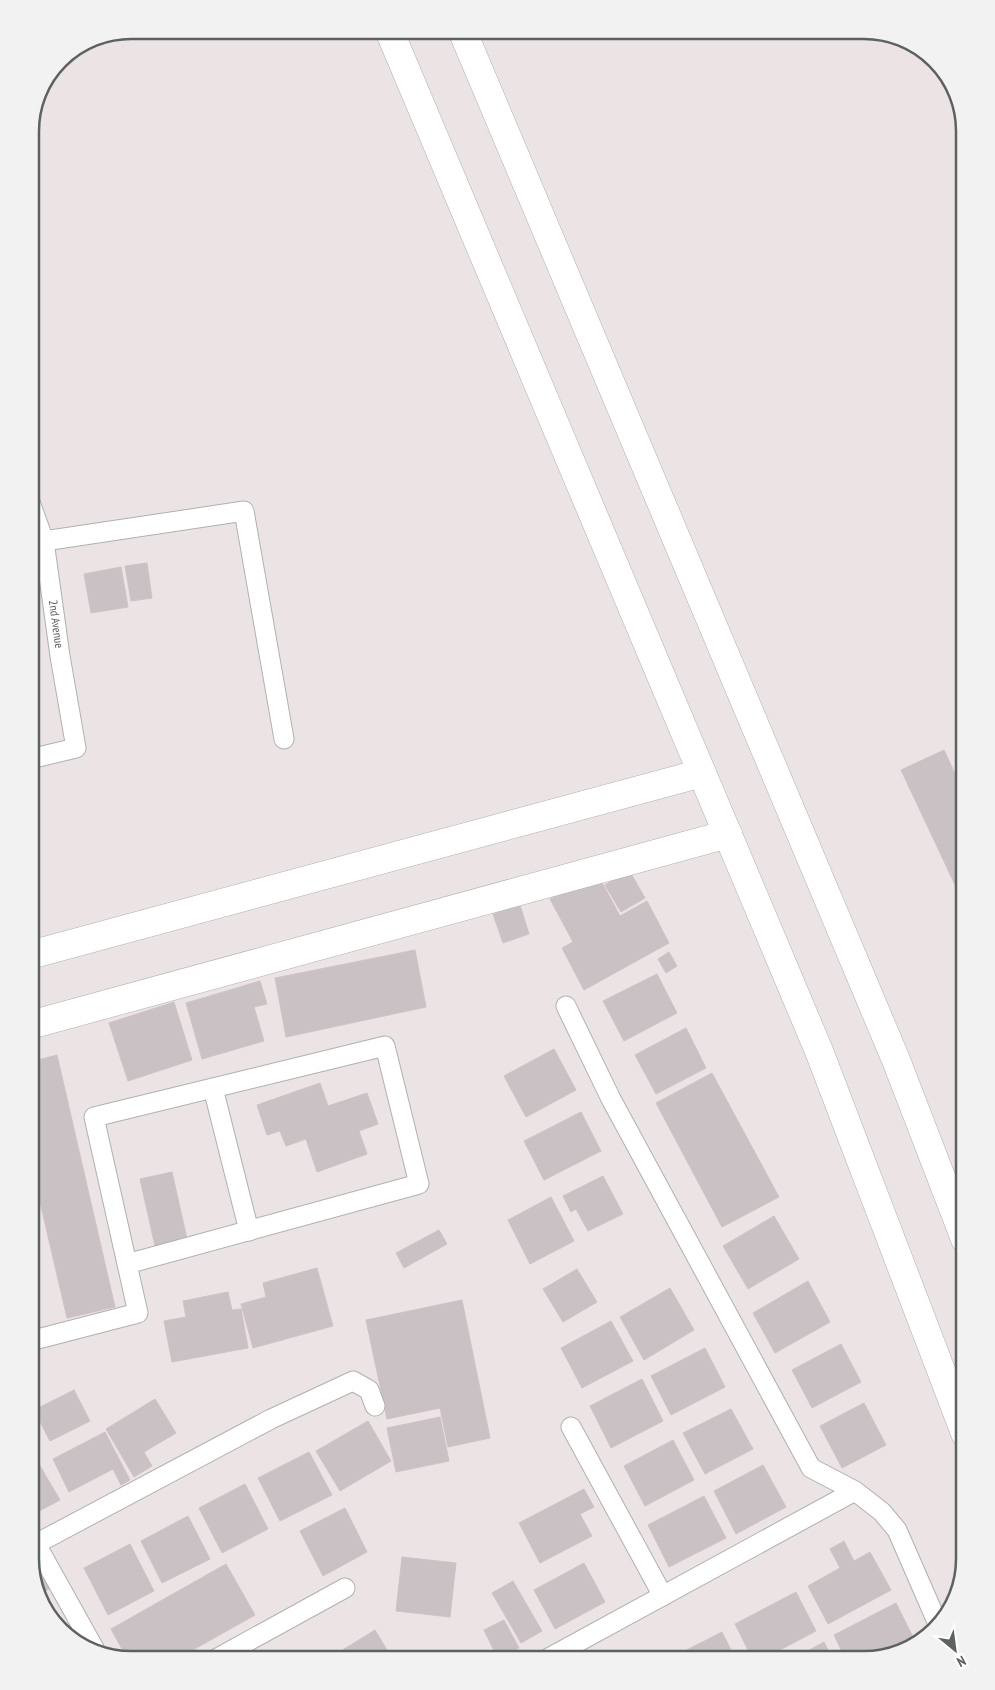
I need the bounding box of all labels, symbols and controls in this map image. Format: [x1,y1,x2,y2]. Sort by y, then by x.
street label: 2nd Avenue [46,599,67,649]
north arrow [930,1625,980,1675]
text: N [954,1652,969,1671]

